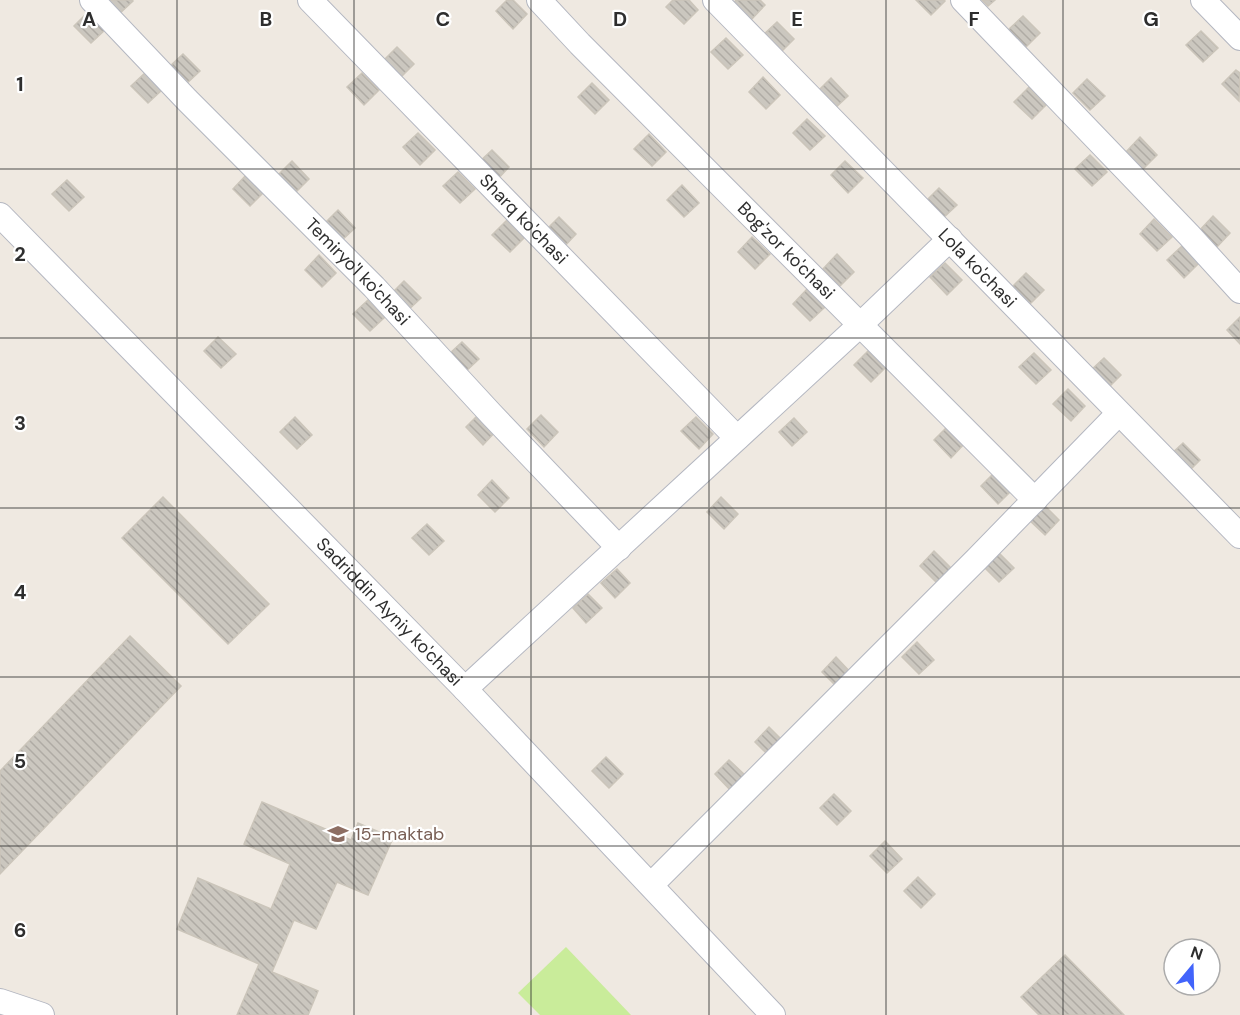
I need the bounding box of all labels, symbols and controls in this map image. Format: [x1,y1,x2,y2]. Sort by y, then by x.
text: A [82,6,96,32]
text: B [260,6,272,32]
text: C [436,6,450,32]
text: D [613,6,627,32]
text: E [791,6,803,32]
text: F [968,6,980,32]
text: G [1143,6,1159,32]
text: 1 [16,71,24,97]
street label: Sharq ko'chasi [474,169,573,269]
street label: Bog'zor ko'chasi [732,197,840,305]
street label: Temiryo'l ko'chasi [300,213,415,330]
street label: Lola ko'chasi [933,223,1022,313]
text: 2 [14,241,26,267]
text: 3 [14,410,26,436]
street label: Sadriddin Ayniy ko'chasi [311,532,468,691]
text: 4 [14,579,27,605]
text: 5 [14,748,26,774]
school or university icon: 15-maktab [326,822,350,846]
place label: 15-maktab [355,822,444,846]
text: 6 [14,917,26,943]
north arrow [1162,937,1222,997]
text: N [1188,941,1206,965]

